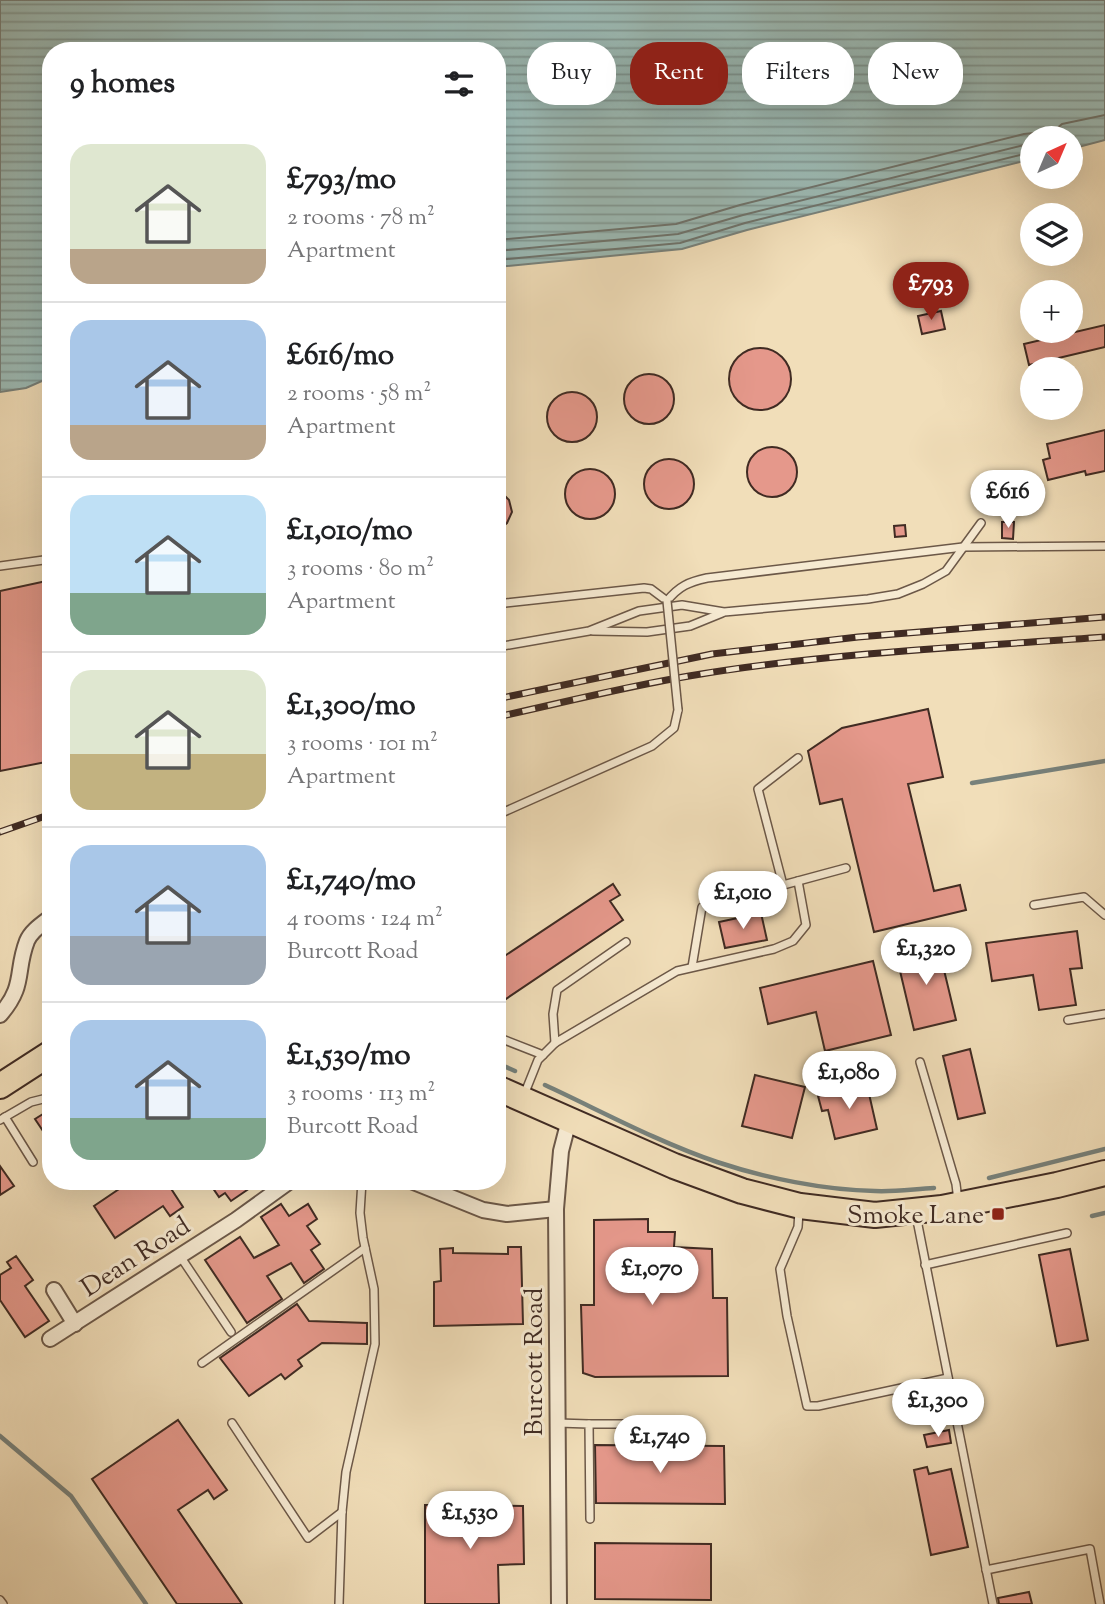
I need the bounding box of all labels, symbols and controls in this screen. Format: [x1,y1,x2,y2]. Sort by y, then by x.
chip: Buy [527,42,616,105]
chip: Rent [630,42,728,105]
chip: Filters [742,42,854,105]
chip: New [868,42,963,105]
text: 9 homes [70,63,175,106]
icon: filters [440,65,478,103]
north arrow [1020,126,1083,189]
map controls [1020,126,1083,420]
text: £793/mo [287,159,396,202]
icon: home [126,172,210,256]
text: 2 rooms · 78 m² [287,202,435,235]
button: layers [1020,203,1083,266]
text: Apartment [287,235,396,268]
pin: £793 [890,262,972,322]
text: £793 [909,268,953,301]
button: + [1020,280,1083,343]
text: £616/mo [287,335,394,378]
icon: home [126,348,210,432]
button: − [1020,357,1083,420]
text: 2 rooms · 58 m² [287,378,431,411]
text: Apartment [287,411,396,444]
pin: £616 [967,470,1049,530]
text: £616 [986,476,1030,509]
text: £1,010/mo [287,510,413,553]
icon: home [126,523,210,607]
text: 3 rooms · 80 m² [287,553,434,586]
text: Apartment [287,586,396,619]
text: £1,300/mo [287,685,416,728]
icon: home [126,698,210,782]
text: 3 rooms · 101 m² [287,728,438,761]
text: Apartment [287,761,396,794]
text: £1,740/mo [287,860,416,903]
pin: £1,010 [686,872,800,931]
icon: home [126,873,210,957]
text: £1,010 [714,877,772,910]
text: 4 rooms · 124 m² [287,903,443,936]
pin: £1,320 [869,928,983,987]
text: £1,320 [897,933,955,966]
text: Burcott Road [287,936,419,969]
text: £1,530/mo [287,1035,411,1078]
icon: home [126,1048,210,1132]
pin: £1,080 [792,1052,906,1111]
text: £1,080 [818,1057,880,1090]
text: 3 rooms · 113 m² [287,1078,435,1111]
text: Burcott Road [287,1111,419,1144]
place label: Smoke Lane [847,1198,984,1235]
marker: Smoke Lane [990,1206,1006,1222]
street label: Dean Road [74,1209,199,1307]
pin: £1,070 [595,1248,709,1307]
text: £1,070 [621,1253,683,1286]
street label: Burcott Road [517,1287,554,1436]
pin: £1,300 [881,1380,995,1439]
text: £1,300 [908,1385,968,1418]
pin: £1,740 [603,1416,717,1475]
text: £1,740 [630,1421,690,1454]
pin: £1,530 [413,1492,527,1551]
text: £1,530 [442,1497,498,1530]

